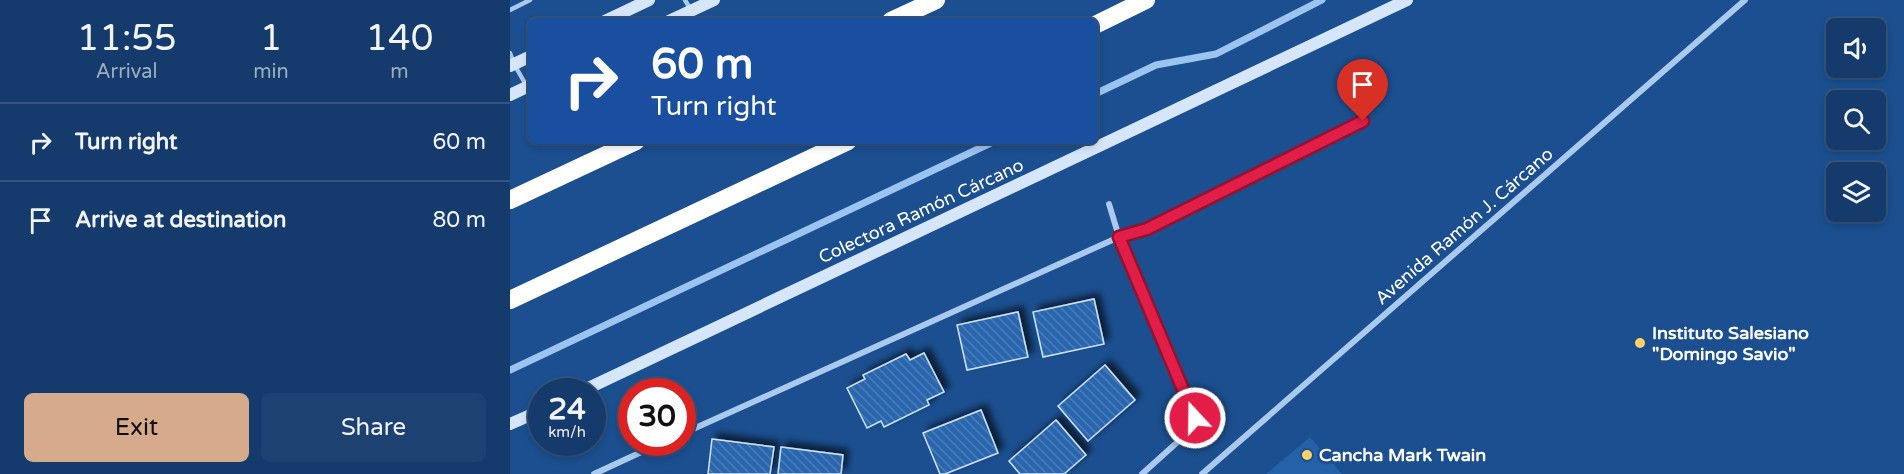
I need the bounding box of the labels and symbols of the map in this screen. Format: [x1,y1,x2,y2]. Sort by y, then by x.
pin [1337,59,1388,121]
street label: Avenida Ramón J. Cárcano [1371,143,1558,309]
street label: Colectora Ramón Cárcano [815,154,1027,268]
place label: Instituto Salesiano "Domingo Savio" [1652,322,1809,365]
marker: Instituto Salesiano "Domingo Savio" [1633,336,1647,350]
speed limit sign: 30 [618,378,696,456]
position arrow [1163,386,1227,450]
place label: Cancha Mark Twain [1319,444,1486,466]
marker: Cancha Mark Twain [1300,448,1314,462]

